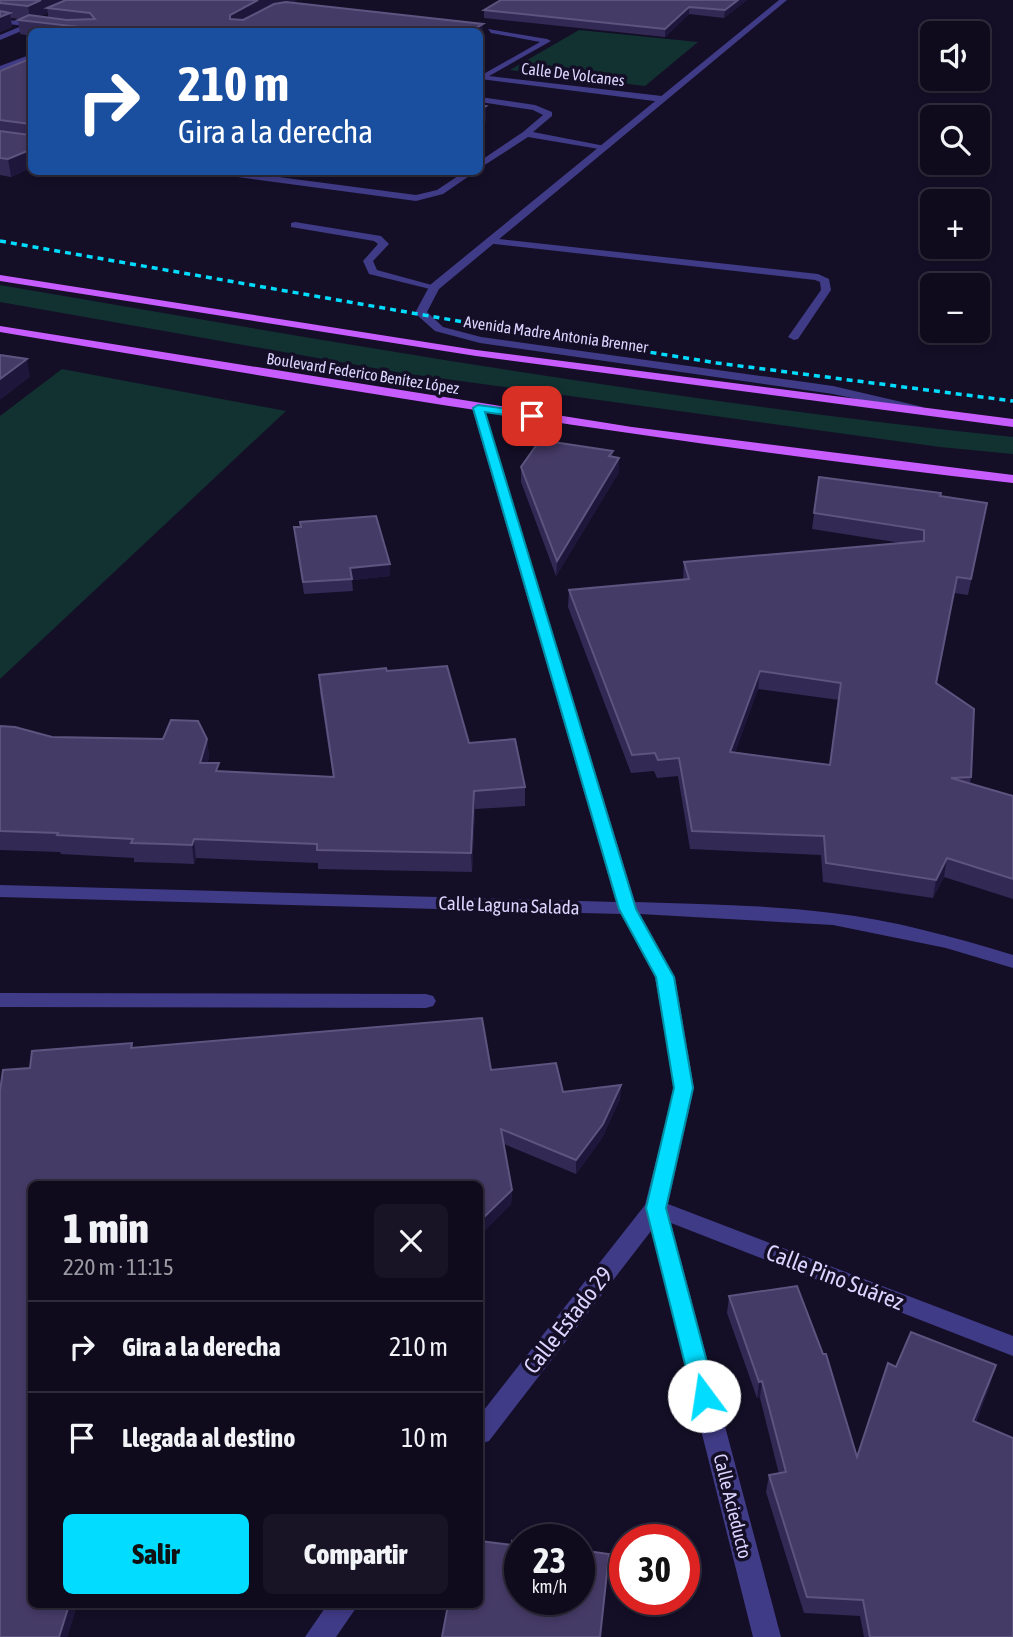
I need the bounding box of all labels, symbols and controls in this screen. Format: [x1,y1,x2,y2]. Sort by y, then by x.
map controls [920,21,990,343]
button: sound [920,21,990,91]
text: 210 m [178,55,289,111]
icon: right [63,56,154,147]
street label: Calle De Volcanes [520,59,626,89]
button: search [920,105,990,175]
text: Gira a la derecha [178,113,373,150]
button: + [920,189,990,259]
button: − [920,273,990,343]
street label: Avenida Madre Antonia Brenner [463,312,650,356]
street label: Boulevard Federico Benítez López [265,349,461,398]
pin [502,386,562,446]
icon: arrive [513,397,551,435]
street label: Calle Laguna Salada [438,892,580,918]
text: 1 min [63,1204,149,1252]
button: close [374,1204,448,1278]
street label: Calle Pino Suárez [763,1239,907,1315]
text: 220 m · 11:15 [63,1254,174,1280]
street label: Calle Estado 29 [518,1261,618,1379]
icon: right [63,1328,101,1366]
text: Gira a la derecha [122,1332,281,1362]
text: 210 m [389,1332,448,1362]
position arrow [667,1359,741,1433]
icon: arrive [63,1419,101,1457]
text: Llegada al destino [122,1423,295,1453]
text: 10 m [401,1423,448,1453]
street label: Calle Acieducto [709,1451,757,1561]
button: Salir [63,1514,249,1594]
button: Compartir [263,1514,448,1594]
speed limit sign: 30 [609,1524,700,1615]
text: 23 [533,1540,566,1580]
text: km/h [532,1576,567,1597]

